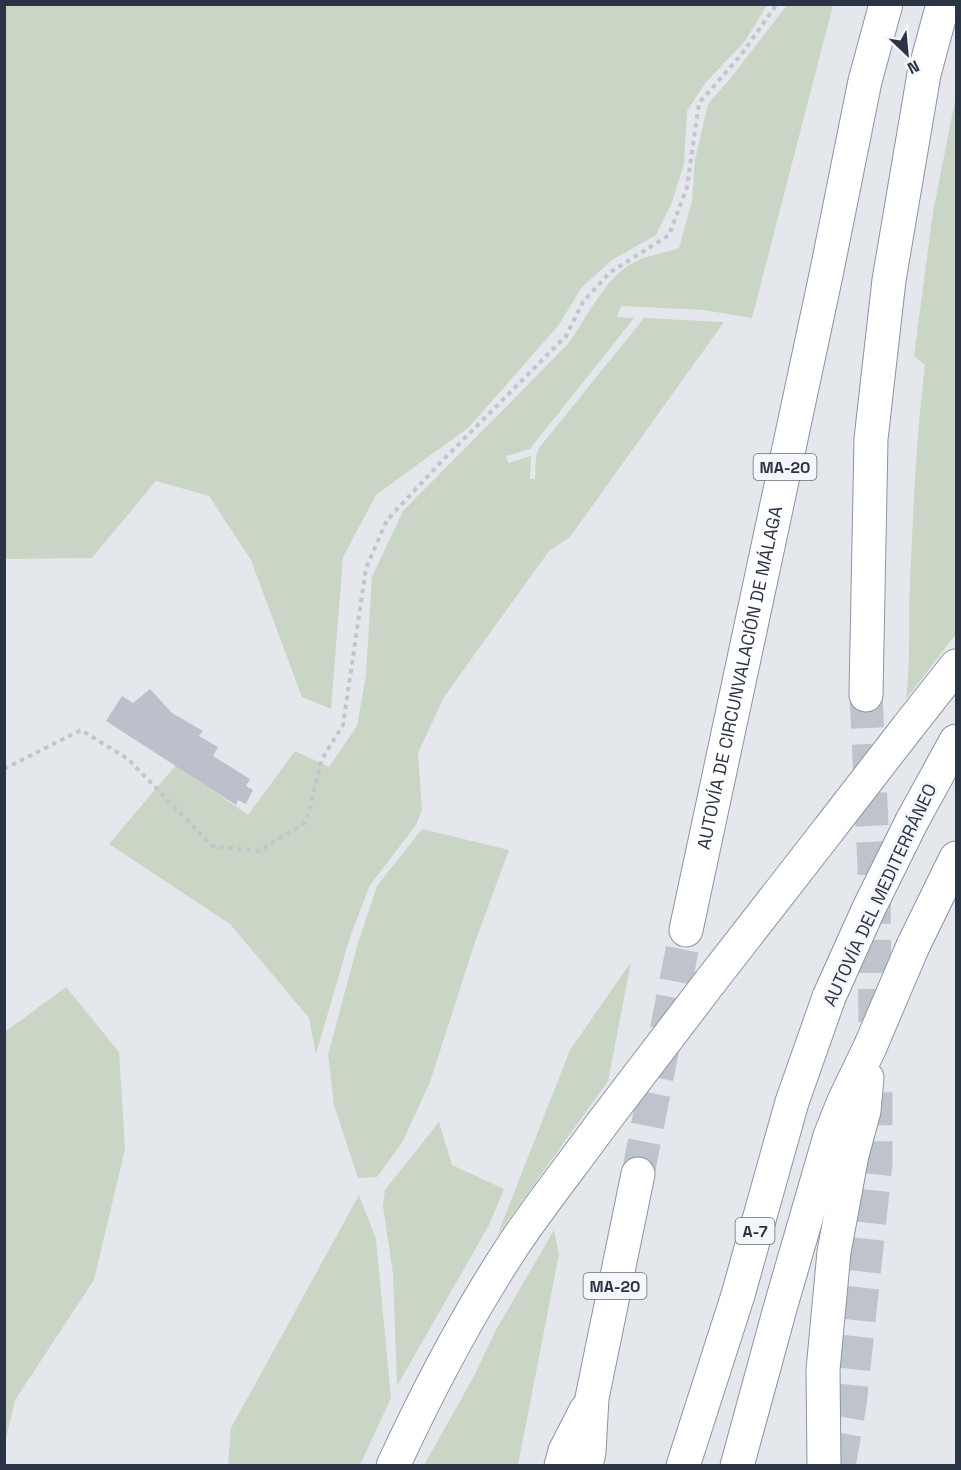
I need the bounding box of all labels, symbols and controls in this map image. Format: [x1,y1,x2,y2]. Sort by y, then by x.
north arrow [877,24,937,84]
text: N [904,55,923,79]
road number: MA-20 [754,454,816,480]
street label: AUTOVÍA DE CIRCUNVALACIÓN DE MÁLAGA [692,504,787,852]
street label: AUTOVÍA DEL MEDITERRÁNEO [818,780,941,1010]
road number: A-7 [736,1218,774,1244]
road number: MA-20 [584,1273,646,1299]

